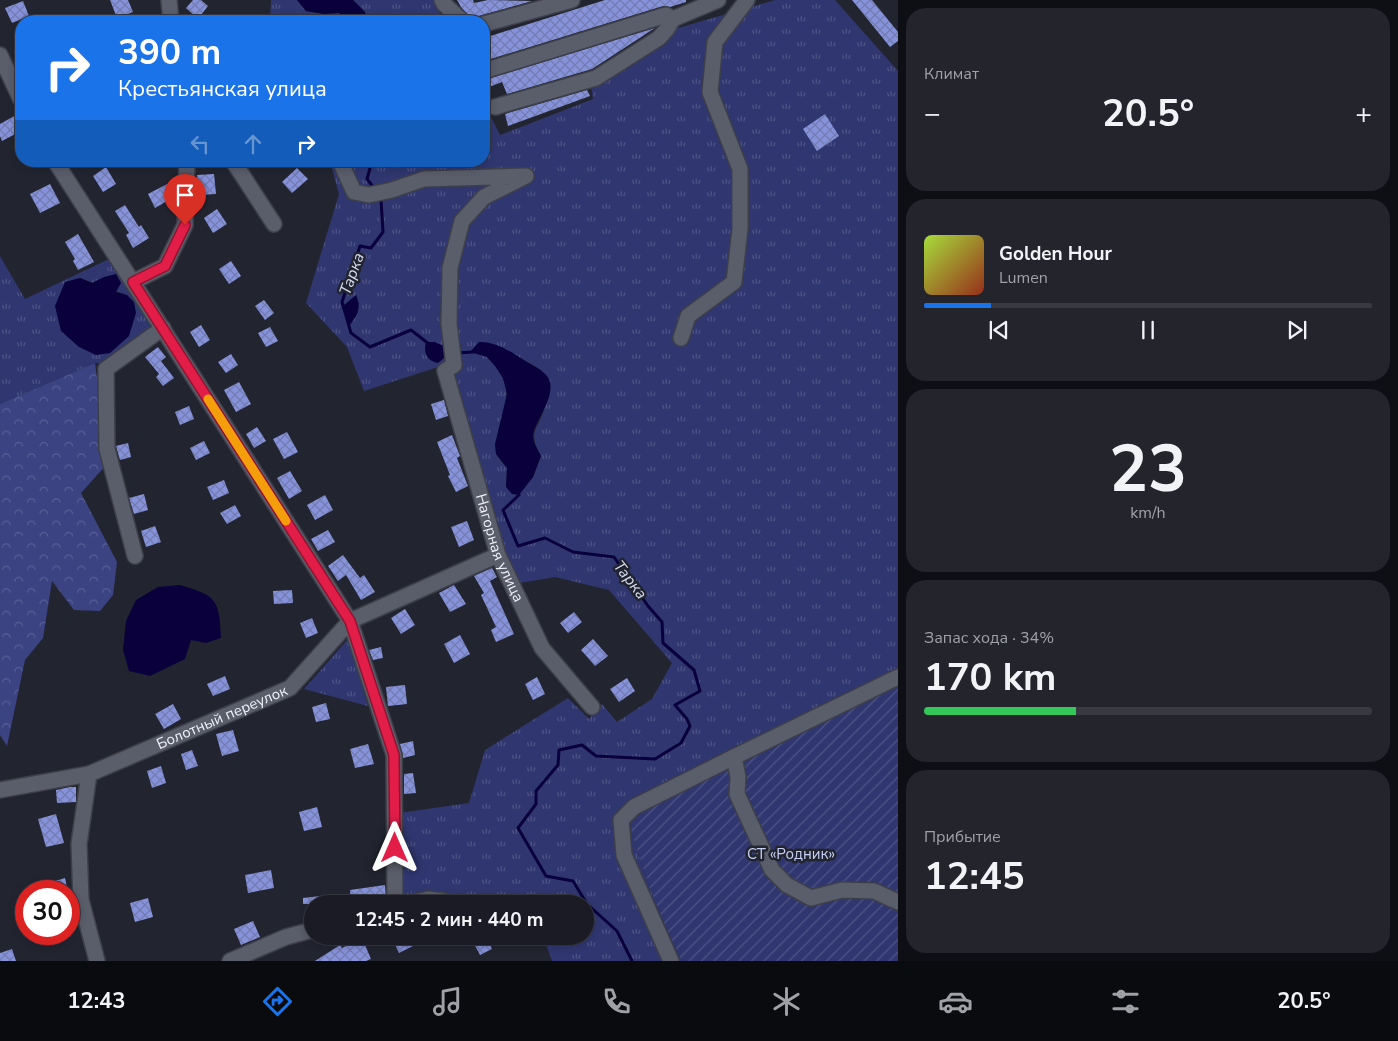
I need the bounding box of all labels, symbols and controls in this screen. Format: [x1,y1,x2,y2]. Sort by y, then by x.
text: 390 m [118,29,221,76]
icon: right [35,35,100,100]
text: Климат [924,63,979,85]
text: Крестьянская улица [118,74,327,104]
text: 20.5° [1102,88,1194,139]
text: − [924,95,941,133]
text: + [1355,95,1372,133]
icon: left [186,130,214,158]
icon: ahead [239,130,267,158]
icon: right [292,130,320,158]
pin [164,174,206,225]
icon: arrive [171,181,199,209]
text: Golden Hour [999,241,1112,267]
water label: Тарка [334,250,370,298]
text: Lumen [999,267,1048,289]
icon: previous [985,316,1013,344]
icon: pause [1134,316,1162,344]
icon: next [1283,316,1311,344]
text: 23 [1109,425,1187,514]
street label: Нагорная улица [471,491,529,605]
text: km/h [1130,502,1166,524]
water label: Тарка [608,556,652,604]
text: Запас хода · 34% [924,627,1054,649]
text: 170 km [924,652,1056,703]
street label: Болотный переулок [153,680,291,754]
position arrow [368,821,420,873]
text: Прибытие [924,826,1001,848]
park label: СТ «Родник» [747,844,835,864]
text: 12:45 [924,851,1025,902]
speed limit sign: 30 [15,880,80,945]
text: 12:45 · 2 мин · 440 m [355,907,543,933]
icon: directions [260,984,295,1019]
icon: music [430,984,465,1019]
icon: phone [599,984,634,1019]
icon: climate [769,984,804,1019]
icon: car [938,984,973,1019]
icon: filters [1108,984,1143,1019]
text: 12:43 [67,986,126,1016]
text: 20.5° [1277,986,1331,1016]

